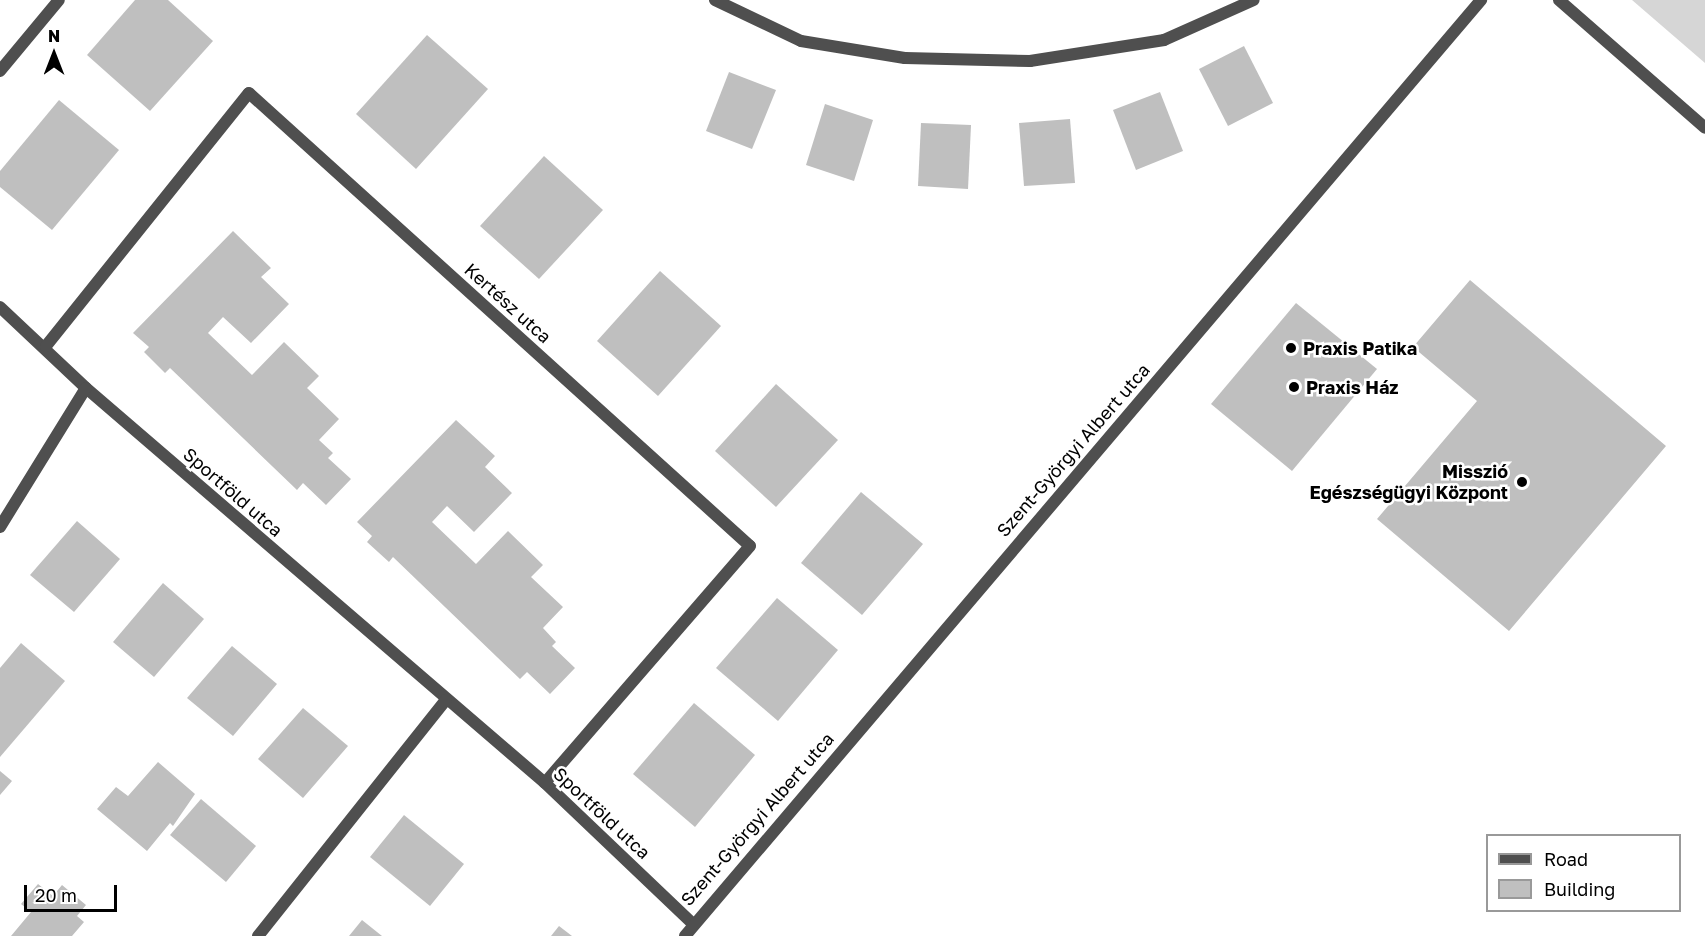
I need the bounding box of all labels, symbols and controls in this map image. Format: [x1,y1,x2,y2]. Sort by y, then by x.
north arrow [24,24,84,84]
text: N [48,26,60,46]
street label: Kertész utca [460,259,556,347]
place label: Praxis Patika [1303,337,1417,359]
marker: Praxis Patika [1284,341,1298,355]
street label: Szent-Györgyi Albert utca [992,359,1154,541]
place label: Praxis Ház [1306,376,1399,398]
marker: Praxis Ház [1287,380,1301,394]
street label: Sportföld utca [179,443,287,541]
place label: Misszió Egészségügyi Központ [1310,461,1508,504]
marker: Misszió Egészségügyi Központ [1513,473,1531,491]
street label: Szent-Györgyi Albert utca [676,728,838,910]
street label: Sportföld utca [549,763,655,863]
legend [1486,834,1681,912]
text: Road [1544,848,1588,870]
scale bar [27,873,120,911]
text: Building [1544,878,1615,900]
text: 20 m [35,884,77,906]

